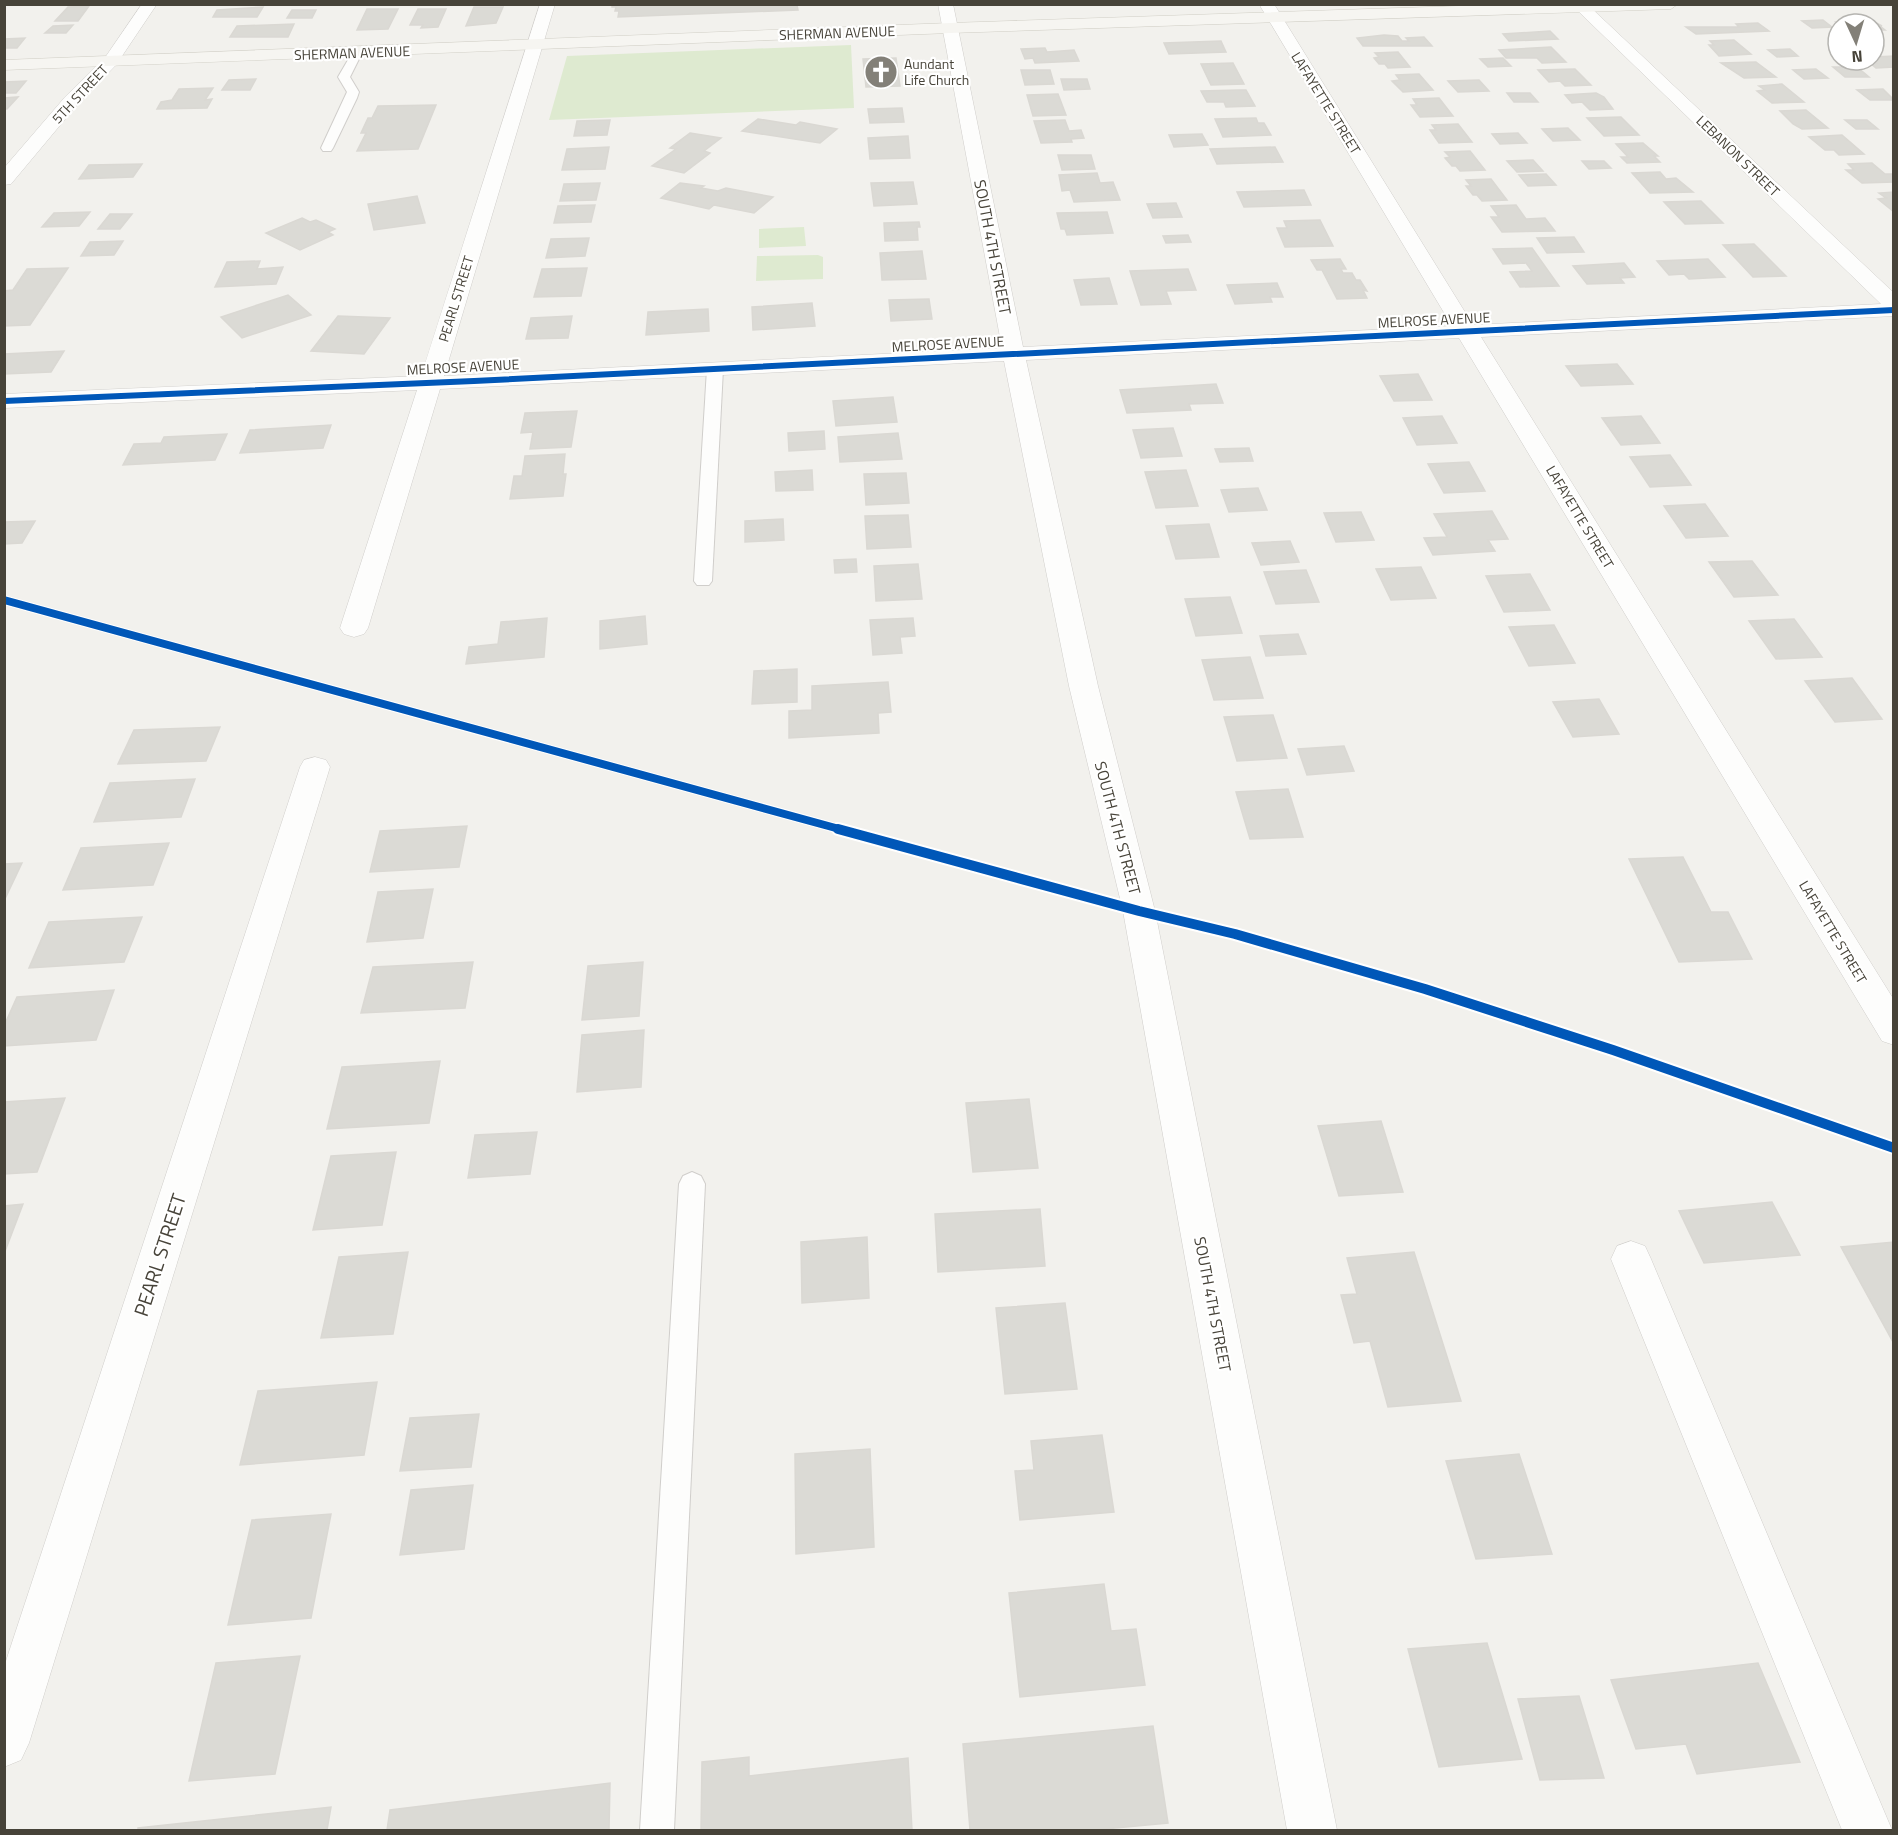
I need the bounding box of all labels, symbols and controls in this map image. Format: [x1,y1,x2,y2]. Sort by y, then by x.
north arrow [1826,12,1886,72]
street label: SHERMAN AVENUE [779,20,896,45]
street label: SHERMAN AVENUE [294,40,411,65]
text: N [1851,45,1863,69]
street label: LAFAYETTE STREET [1287,48,1367,158]
place label: Aundant Life Church [904,53,969,90]
church icon: Aundant Life Church [863,54,899,90]
street label: 5TH STREET [47,59,113,128]
street label: LEBANON STREET [1692,110,1785,201]
street label: SOUTH 4TH STREET [968,177,1018,317]
street label: PEARL STREET [432,253,479,345]
street label: MELROSE AVENUE [1377,306,1491,333]
street label: MELROSE AVENUE [891,330,1005,357]
street label: MELROSE AVENUE [406,353,520,380]
street label: LAFAYETTE STREET [1541,461,1620,573]
street label: SOUTH 4TH STREET [1089,759,1147,898]
street label: LAFAYETTE STREET [1794,876,1873,988]
street label: PEARL STREET [125,1189,194,1320]
street label: SOUTH 4TH STREET [1188,1234,1238,1374]

